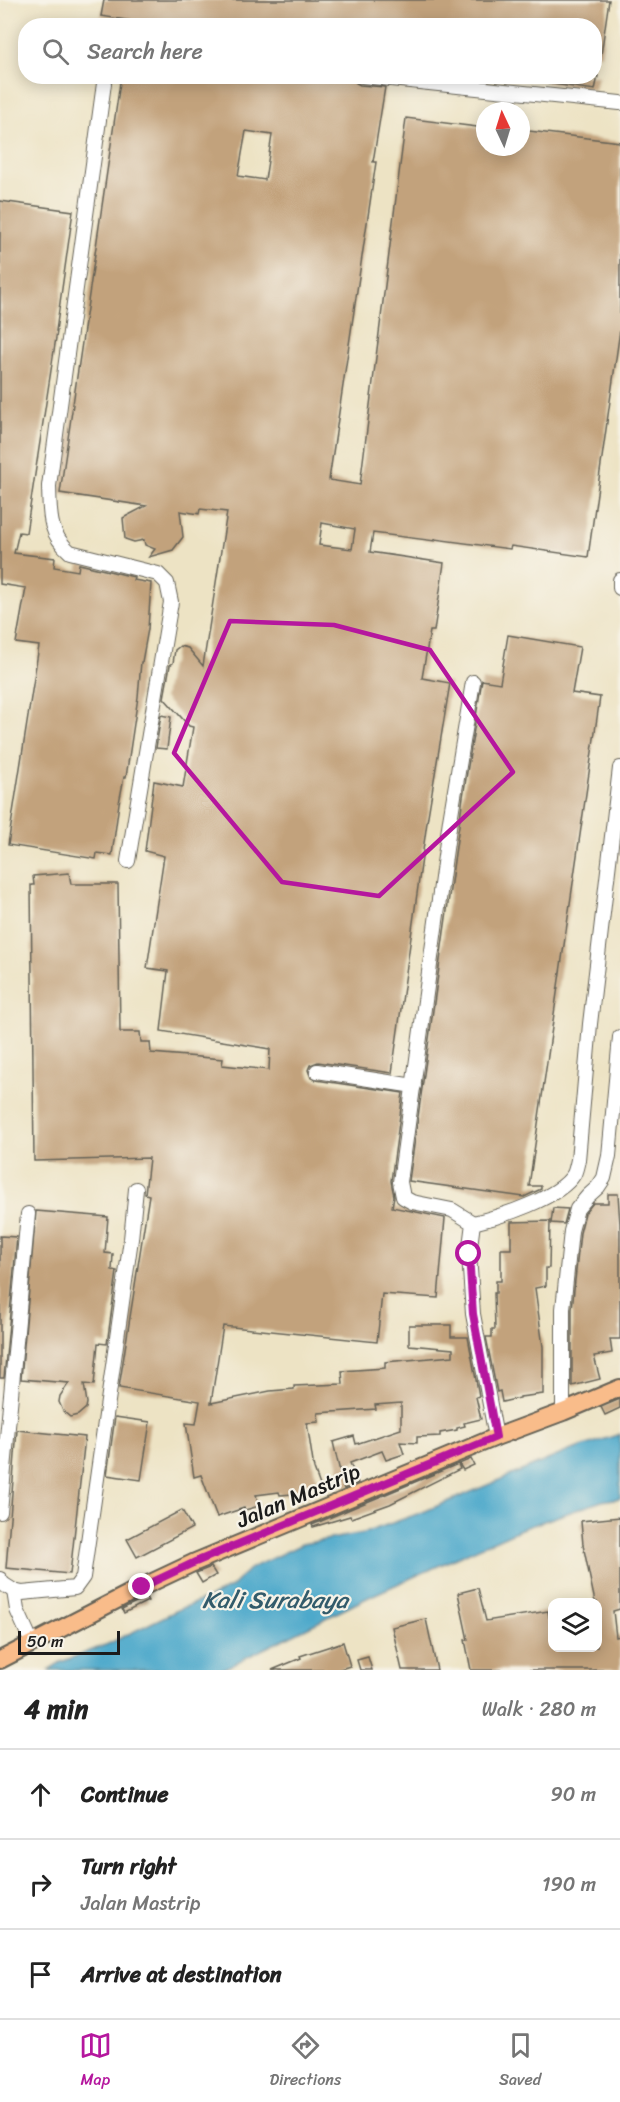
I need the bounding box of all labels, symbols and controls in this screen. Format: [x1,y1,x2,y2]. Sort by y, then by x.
search box [18,18,602,84]
text: Search here [87,32,203,71]
icon: search [39,35,72,68]
north arrow [476,102,530,156]
route start [455,1240,481,1266]
street label: Jalan Mastrip [229,1452,367,1539]
route end [128,1573,154,1599]
water label: Kali Surabaya [202,1579,350,1621]
map controls [548,1598,602,1652]
button: layers [548,1598,602,1652]
text: 50 m [27,1627,63,1656]
scale bar [18,1628,120,1656]
text: 4 min [24,1686,88,1732]
text: Walk · 280 m [482,1692,596,1727]
text: Continue [81,1775,169,1814]
text: 90 m [551,1777,596,1812]
icon: ahead [24,1778,57,1811]
text: Turn right [81,1847,176,1886]
text: 190 m [542,1867,596,1902]
icon: right [24,1868,57,1901]
text: Jalan Mastrip [81,1886,201,1921]
text: Arrive at destination [81,1955,282,1994]
icon: arrive [24,1958,57,1991]
tab: Map [79,2029,112,2094]
tab: Directions [270,2029,341,2094]
tab: Saved [499,2029,541,2094]

